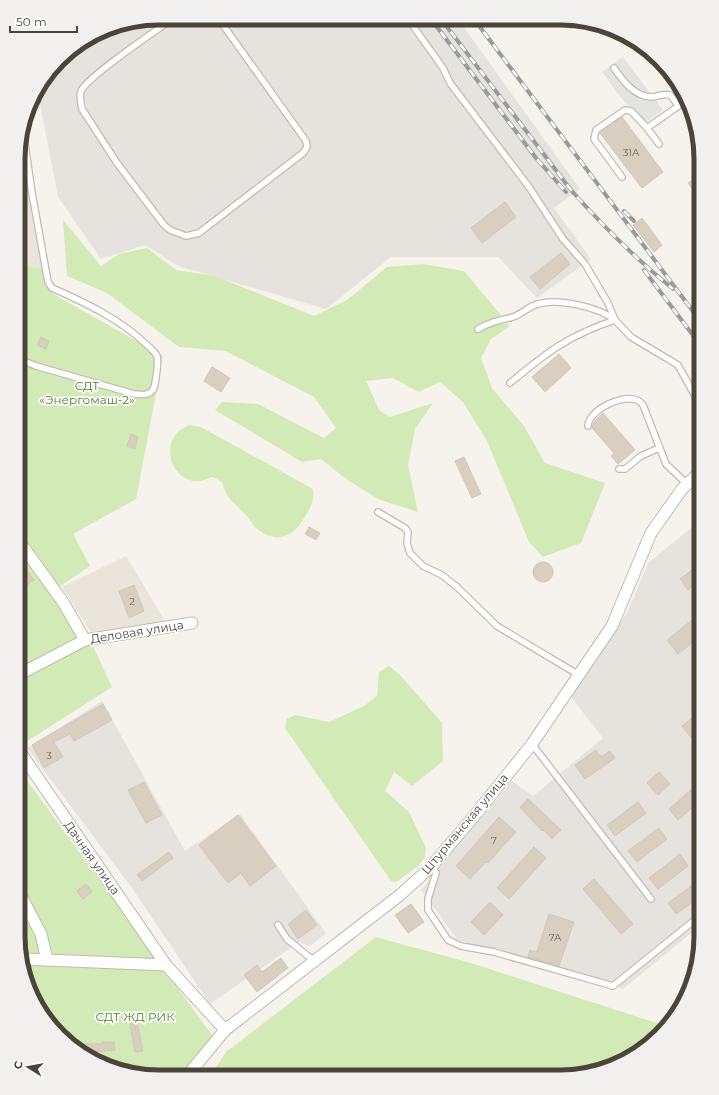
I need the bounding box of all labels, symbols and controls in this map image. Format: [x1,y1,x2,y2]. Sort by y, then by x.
scale bar [10,8,77,34]
text: 50 m [16,14,47,29]
house number: 31А [623,146,640,159]
park label: СДТ «Энергомаш-2» [39,378,135,407]
house number: 2 [129,595,135,608]
street label: Деловая улица [89,617,185,646]
house number: 3 [46,749,52,762]
street label: Штурманская улица [418,770,511,877]
street label: Дачная улица [61,818,123,898]
house number: 7 [491,834,497,847]
house number: 7А [549,931,562,944]
park label: СДТ ЖД РИК [95,1009,175,1024]
north arrow [8,1047,48,1087]
text: С [11,1060,26,1070]

